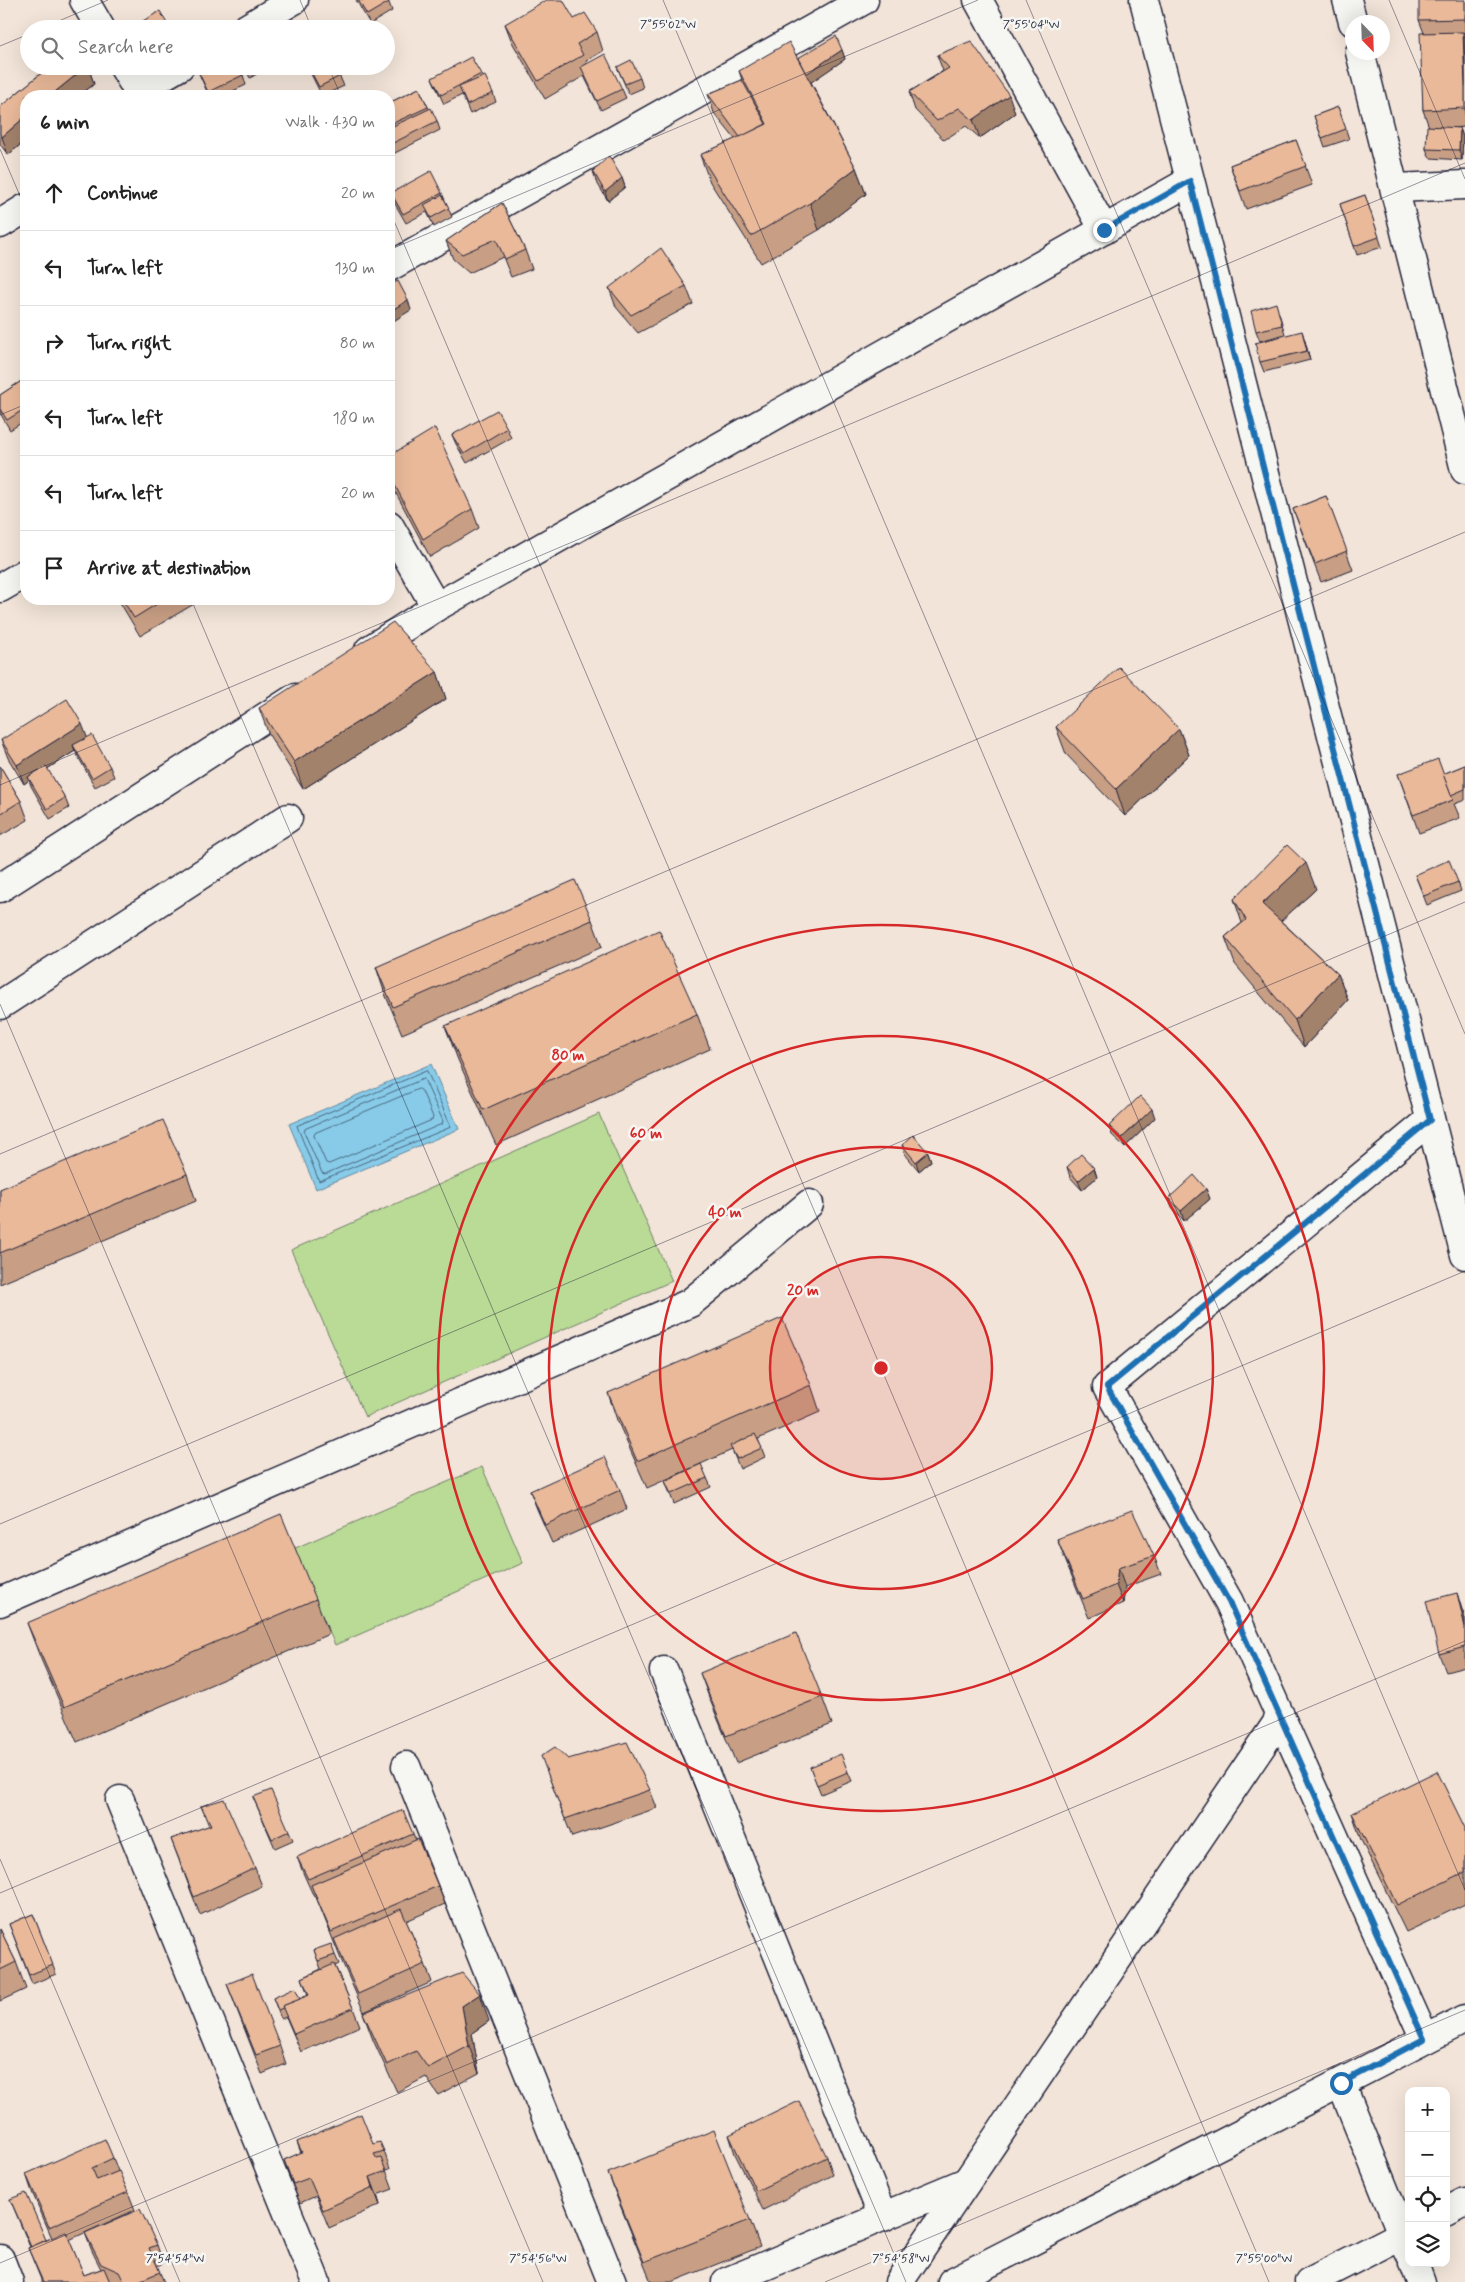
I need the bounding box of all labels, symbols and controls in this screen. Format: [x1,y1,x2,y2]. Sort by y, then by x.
north arrow [1345,15,1390,60]
text: 7°55'02"W [640,17,696,33]
text: 7°55'04"W [1003,17,1059,33]
search box [20,20,395,75]
icon: search [38,34,66,62]
text: Search here [78,35,174,60]
text: 6 min [40,109,90,137]
text: Walk · 430 m [285,112,375,133]
icon: ahead [40,179,68,207]
text: Continue [87,181,158,206]
text: 20 m [341,183,375,204]
route end [1093,219,1116,242]
icon: left [40,254,68,282]
text: Turn left [87,256,163,281]
text: 130 m [334,258,375,279]
icon: right [40,329,68,357]
text: Turn right [87,331,171,356]
text: 80 m [340,333,375,354]
icon: left [40,404,68,432]
text: Turn left [87,406,163,431]
text: 180 m [332,408,375,429]
icon: left [40,479,68,507]
text: Turn left [87,481,163,506]
text: 20 m [341,483,375,504]
icon: arrive [40,554,68,582]
text: Arrive at destination [87,556,251,581]
text: 80 m [551,1046,585,1066]
text: 60 m [630,1124,662,1144]
text: 40 m [708,1203,742,1223]
text: 20 m [787,1281,819,1301]
centre of rings [872,1359,890,1377]
route start [1330,2072,1353,2095]
map controls [1405,2087,1450,2267]
button: + [1405,2087,1450,2132]
button: − [1405,2132,1450,2177]
button: locate [1405,2177,1450,2222]
button: layers [1405,2222,1450,2267]
text: 7°54'54"W [146,2251,204,2267]
text: 7°54'56"W [509,2251,567,2267]
text: 7°54'58"W [872,2251,930,2267]
text: 7°55'00"W [1236,2251,1292,2267]

